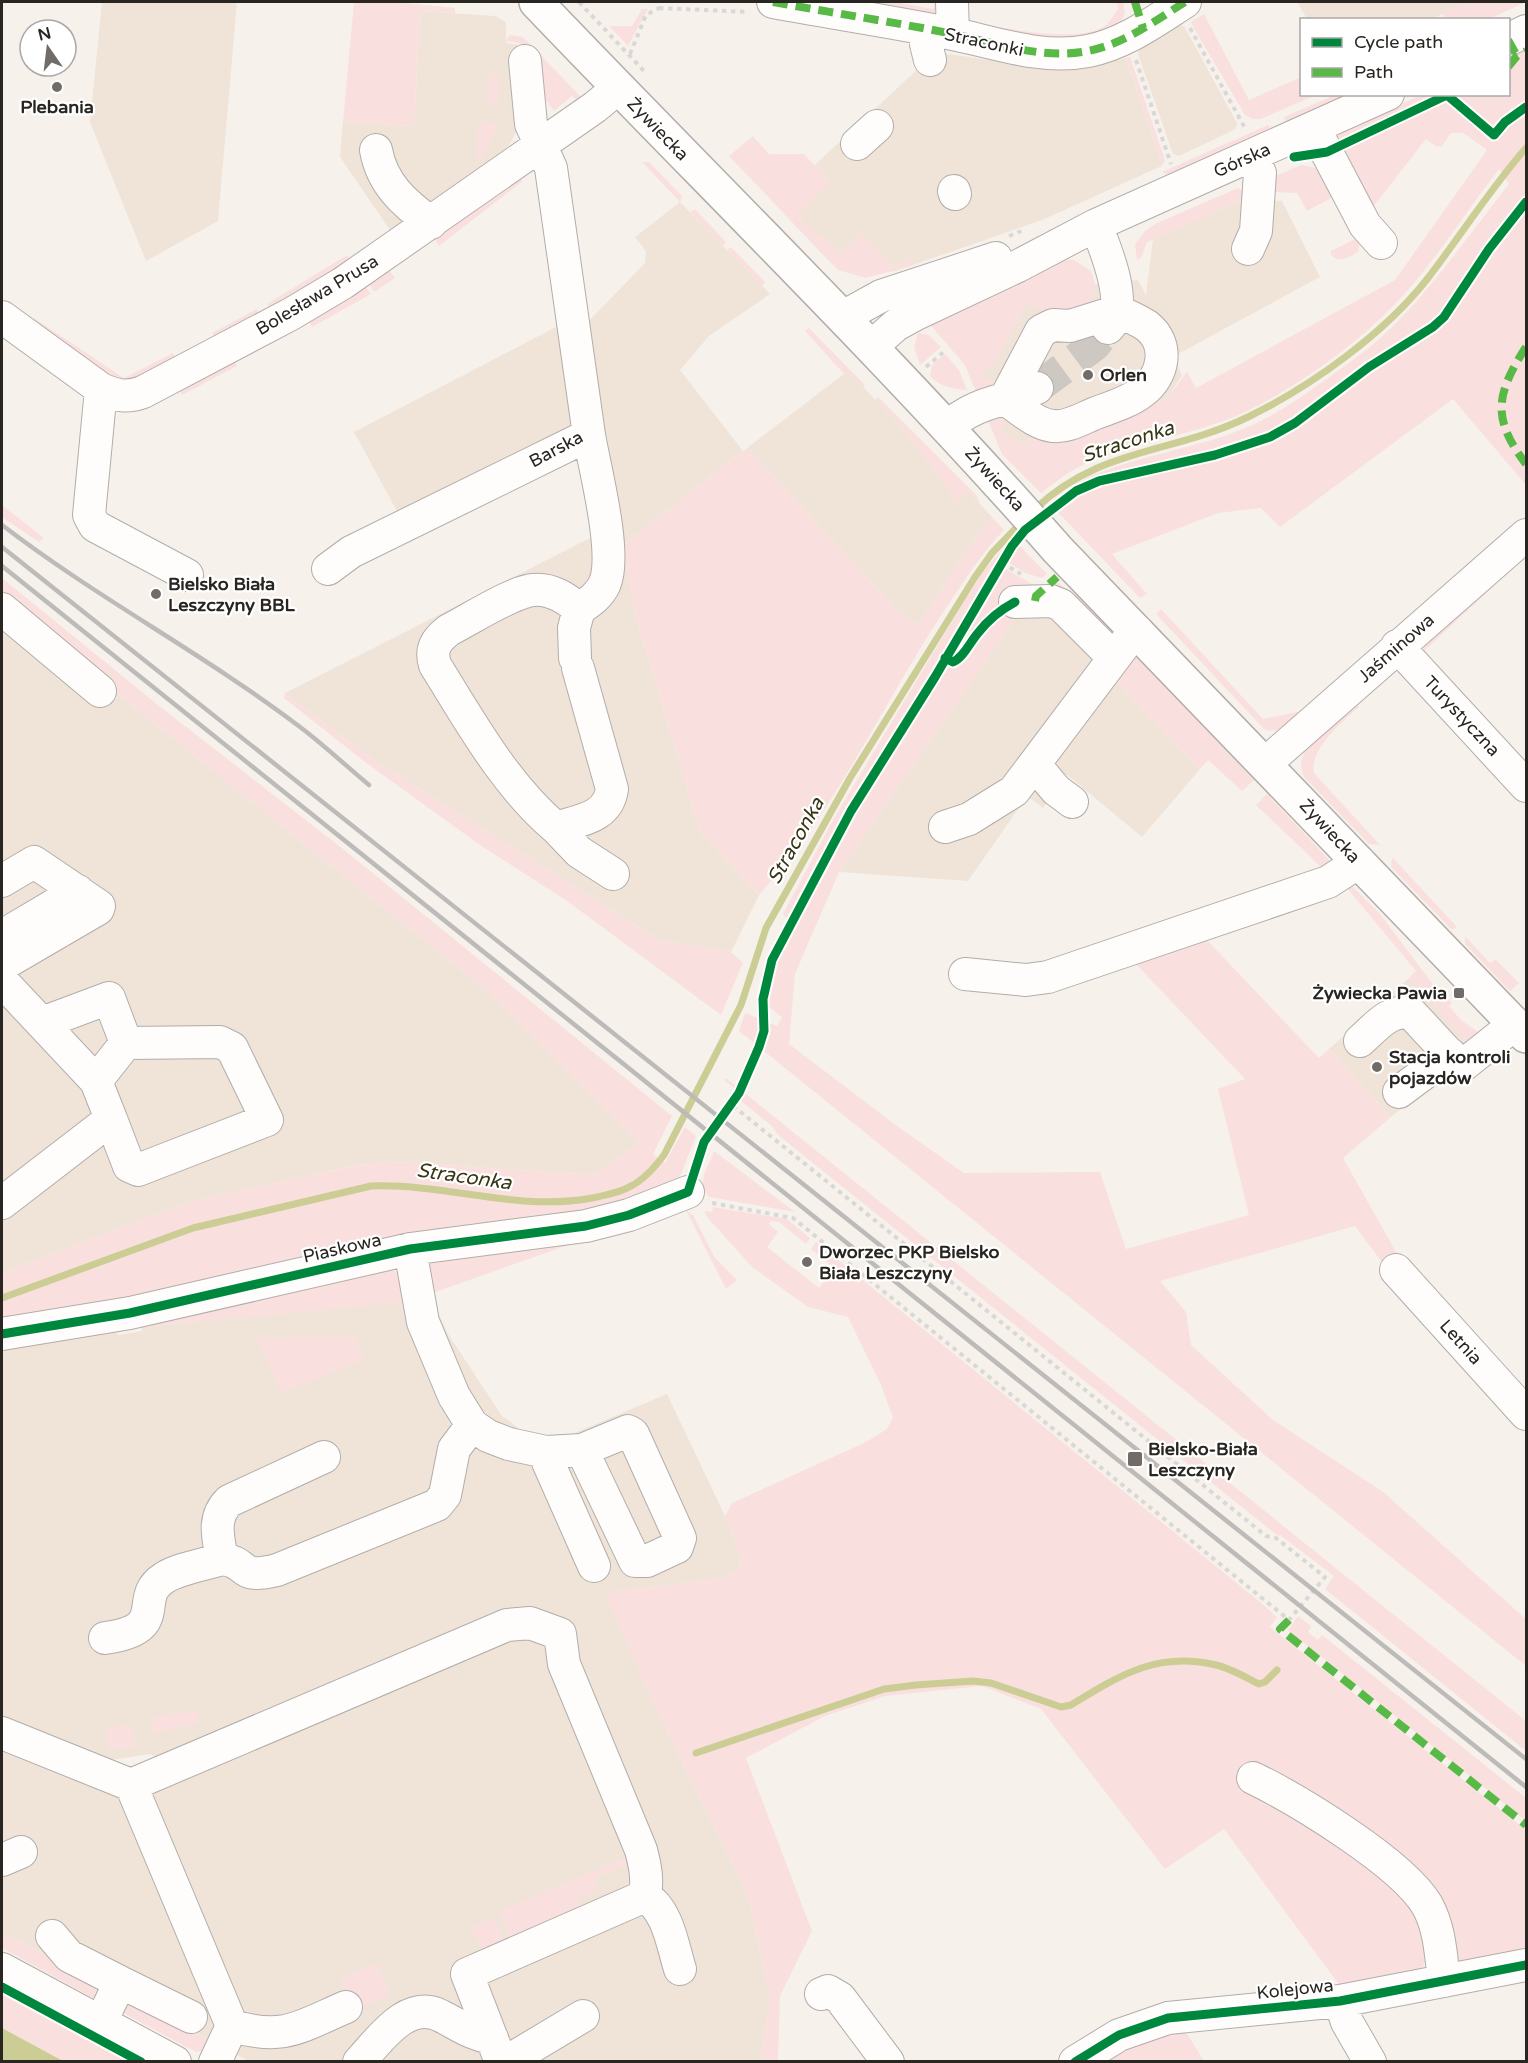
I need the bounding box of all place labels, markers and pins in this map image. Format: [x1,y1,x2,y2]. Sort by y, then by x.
marker: Plebania [50,80,64,94]
place label: Plebania [20,96,94,118]
place label: Orlen [1100,364,1147,386]
marker: Orlen [1081,368,1095,382]
place label: Bielsko Biała Leszczyny BBL [168,573,295,616]
marker: Bielsko Biała Leszczyny BBL [149,587,163,601]
place label: Żywiecka Pawia [1312,982,1447,1004]
marker: Żywiecka Pawia [1452,986,1466,1000]
place label: Stacja kontroli pojazdów [1389,1046,1510,1089]
marker: Stacja kontroli pojazdów [1370,1060,1384,1074]
place label: Dworzec PKP Bielsko Biała Leszczyny [819,1241,1000,1284]
marker: Dworzec PKP Bielsko Biała Leszczyny [800,1255,814,1269]
place label: Bielsko-Biała Leszczyny [1148,1438,1258,1481]
marker: Bielsko-Biała Leszczyny [1126,1450,1144,1468]

